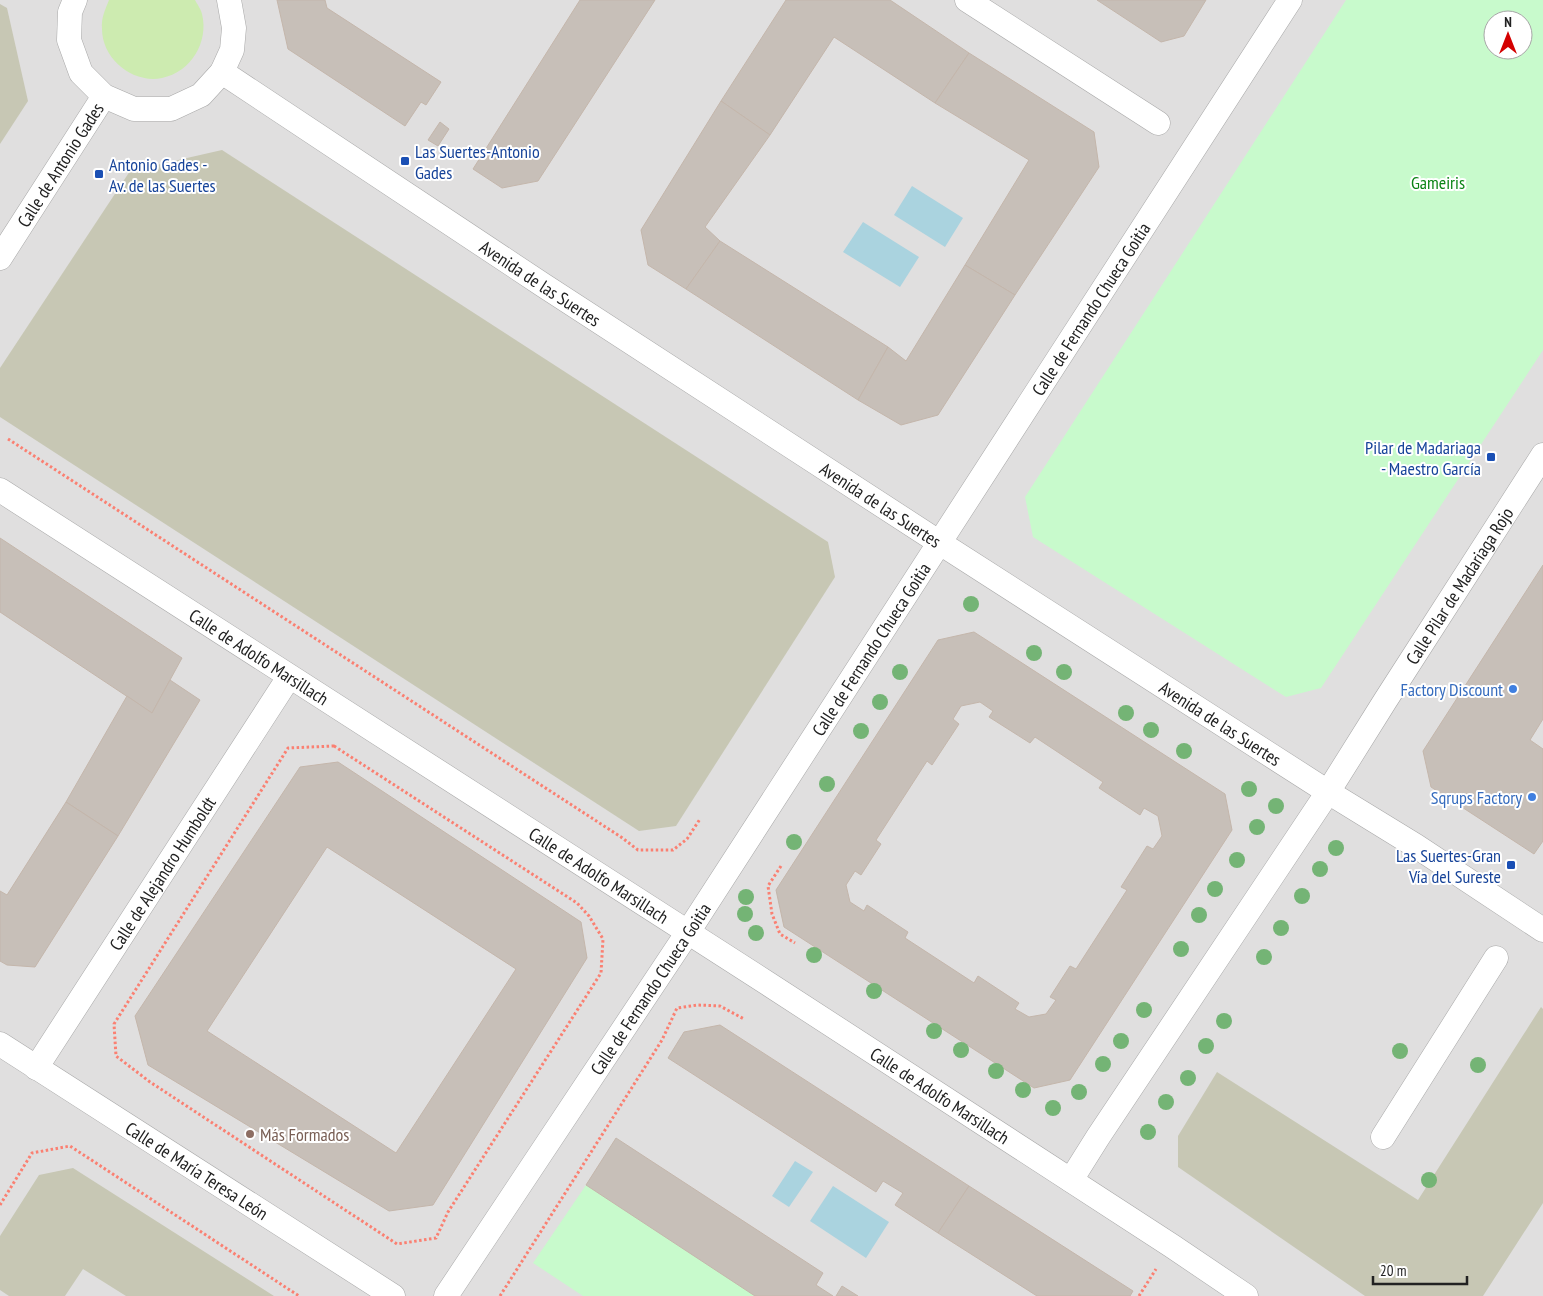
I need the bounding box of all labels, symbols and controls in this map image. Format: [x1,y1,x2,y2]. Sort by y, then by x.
north arrow [1483,10,1533,60]
text: N [1504,13,1512,31]
street label: Calle de Antonio Gades [12,98,108,231]
place label: Las Suertes-Antonio Gades [415,140,540,184]
place label: Antonio Gades - Av. de las Suertes [109,153,216,197]
marker: Las Suertes-Antonio Gades [399,155,411,167]
marker: Antonio Gades - Av. de las Suertes [93,168,105,180]
park label: Gameiris [1411,171,1465,194]
street label: Calle de Fernando Chueca Goitia [1026,218,1155,400]
street label: Avenida de las Suertes [476,235,605,331]
place label: Pilar de Madariaga - Maestro García [1365,436,1481,480]
marker: Pilar de Madariaga - Maestro García [1485,451,1497,463]
street label: Avenida de las Suertes [816,457,946,552]
street label: Calle Pilar de Madariaga Rojo [1400,503,1518,668]
street label: Calle de Fernando Chueca Goitia [806,558,935,740]
street label: Calle de Adolfo Marsillach [185,603,333,710]
street label: Avenida de las Suertes [1155,675,1286,771]
place label: Factory Discount [1400,678,1503,701]
marker: Factory Discount [1507,683,1519,695]
place label: Sqrups Factory [1431,786,1522,809]
marker: Sqrups Factory [1526,791,1538,803]
street label: Calle de Alejandro Humboldt [104,792,220,954]
street label: Calle de Adolfo Marsillach [525,822,673,928]
place label: Las Suertes-Gran Vía del Sureste [1396,844,1501,888]
marker: Las Suertes-Gran Vía del Sureste [1505,859,1517,871]
street label: Calle de Fernando Chueca Goitia [585,898,715,1079]
street label: Calle de Adolfo Marsillach [866,1042,1014,1149]
street label: Calle de María Teresa León [121,1116,273,1224]
place label: Más Formados [260,1123,349,1146]
marker: Más Formados [244,1128,256,1140]
scale bar [1373,1254,1467,1286]
text: 20 m [1380,1261,1406,1280]

